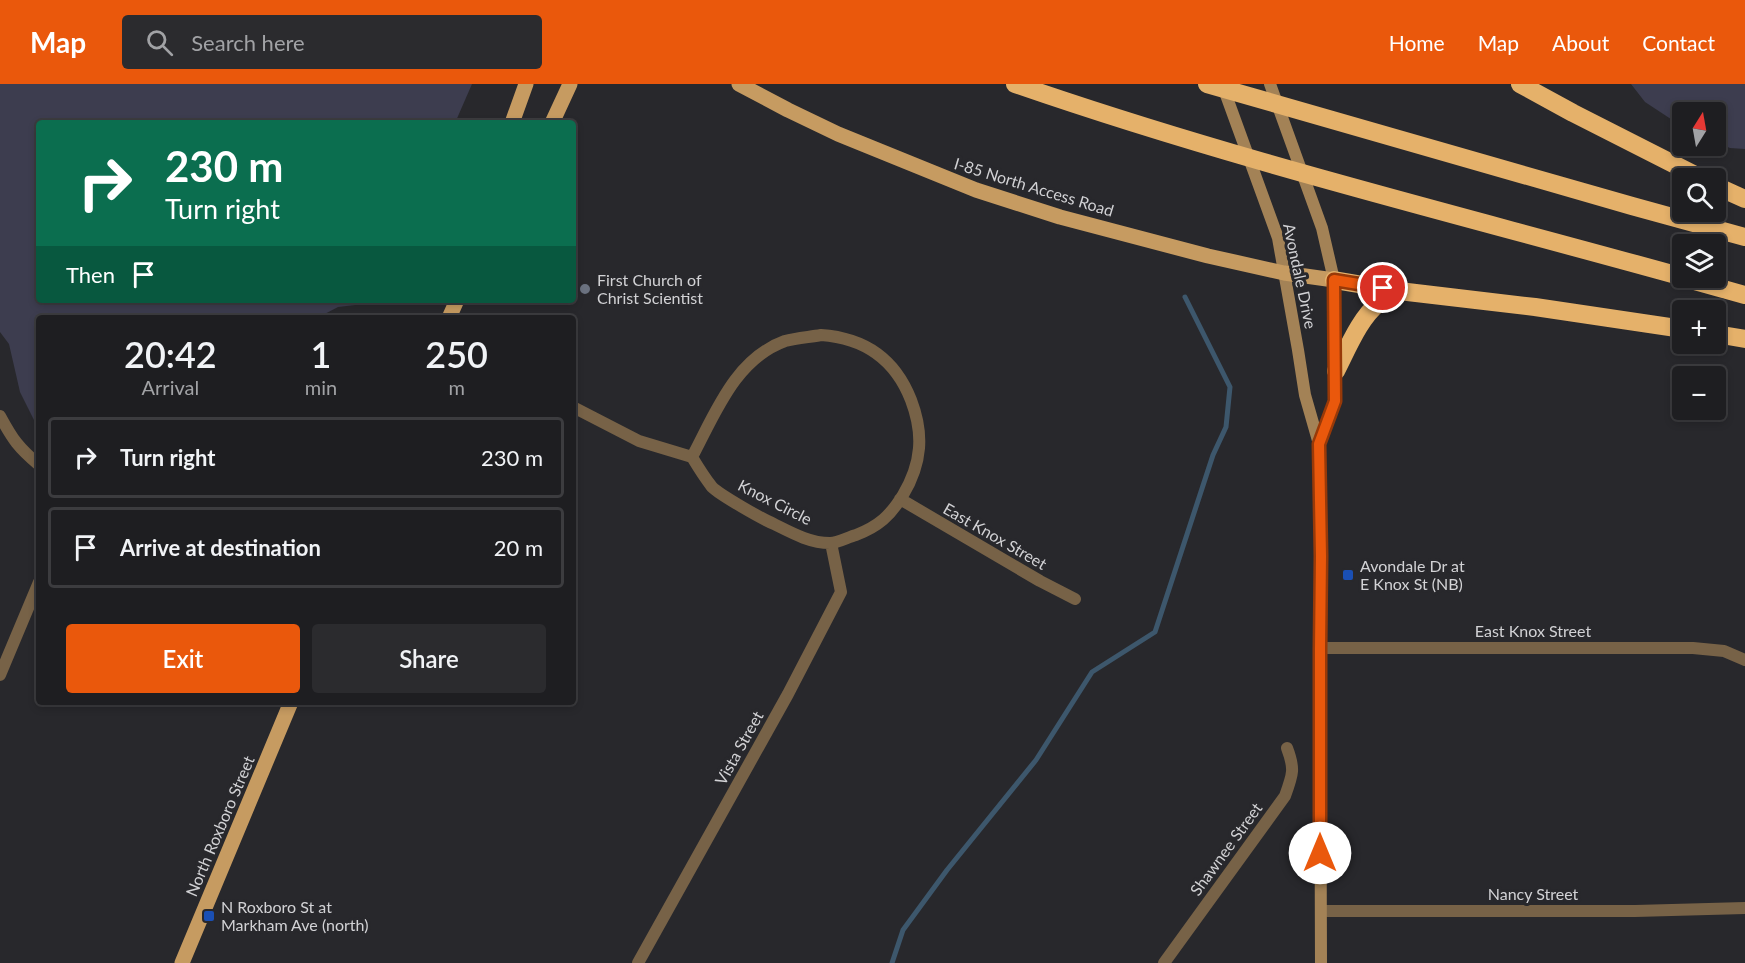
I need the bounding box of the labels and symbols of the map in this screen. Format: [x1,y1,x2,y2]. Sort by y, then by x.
north arrow [1672,102,1726,156]
street label: I-85 North Access Road [952,153,1116,220]
street label: Avondale Drive [1280,221,1321,331]
pin [1357,262,1408,313]
place label: First Church of Christ Scientist [597,270,703,307]
marker: First Church of Christ Scientist [578,282,592,296]
street label: Knox Circle [735,475,815,528]
street label: East Knox Street [940,498,1051,573]
place label: Avondale Dr at E Knox St (NB) [1360,556,1465,593]
marker: Avondale Dr at E Knox St (NB) [1341,568,1355,582]
street label: East Knox Street [1475,621,1591,640]
street label: Vista Street [710,707,767,788]
street label: North Roxboro Street [181,753,258,899]
street label: Shawnee Street [1186,798,1266,899]
position arrow [1288,821,1352,885]
street label: Nancy Street [1488,884,1579,903]
place label: N Roxboro St at Markham Ave (north) [221,897,369,934]
marker: N Roxboro St at Markham Ave (north) [202,909,216,923]

